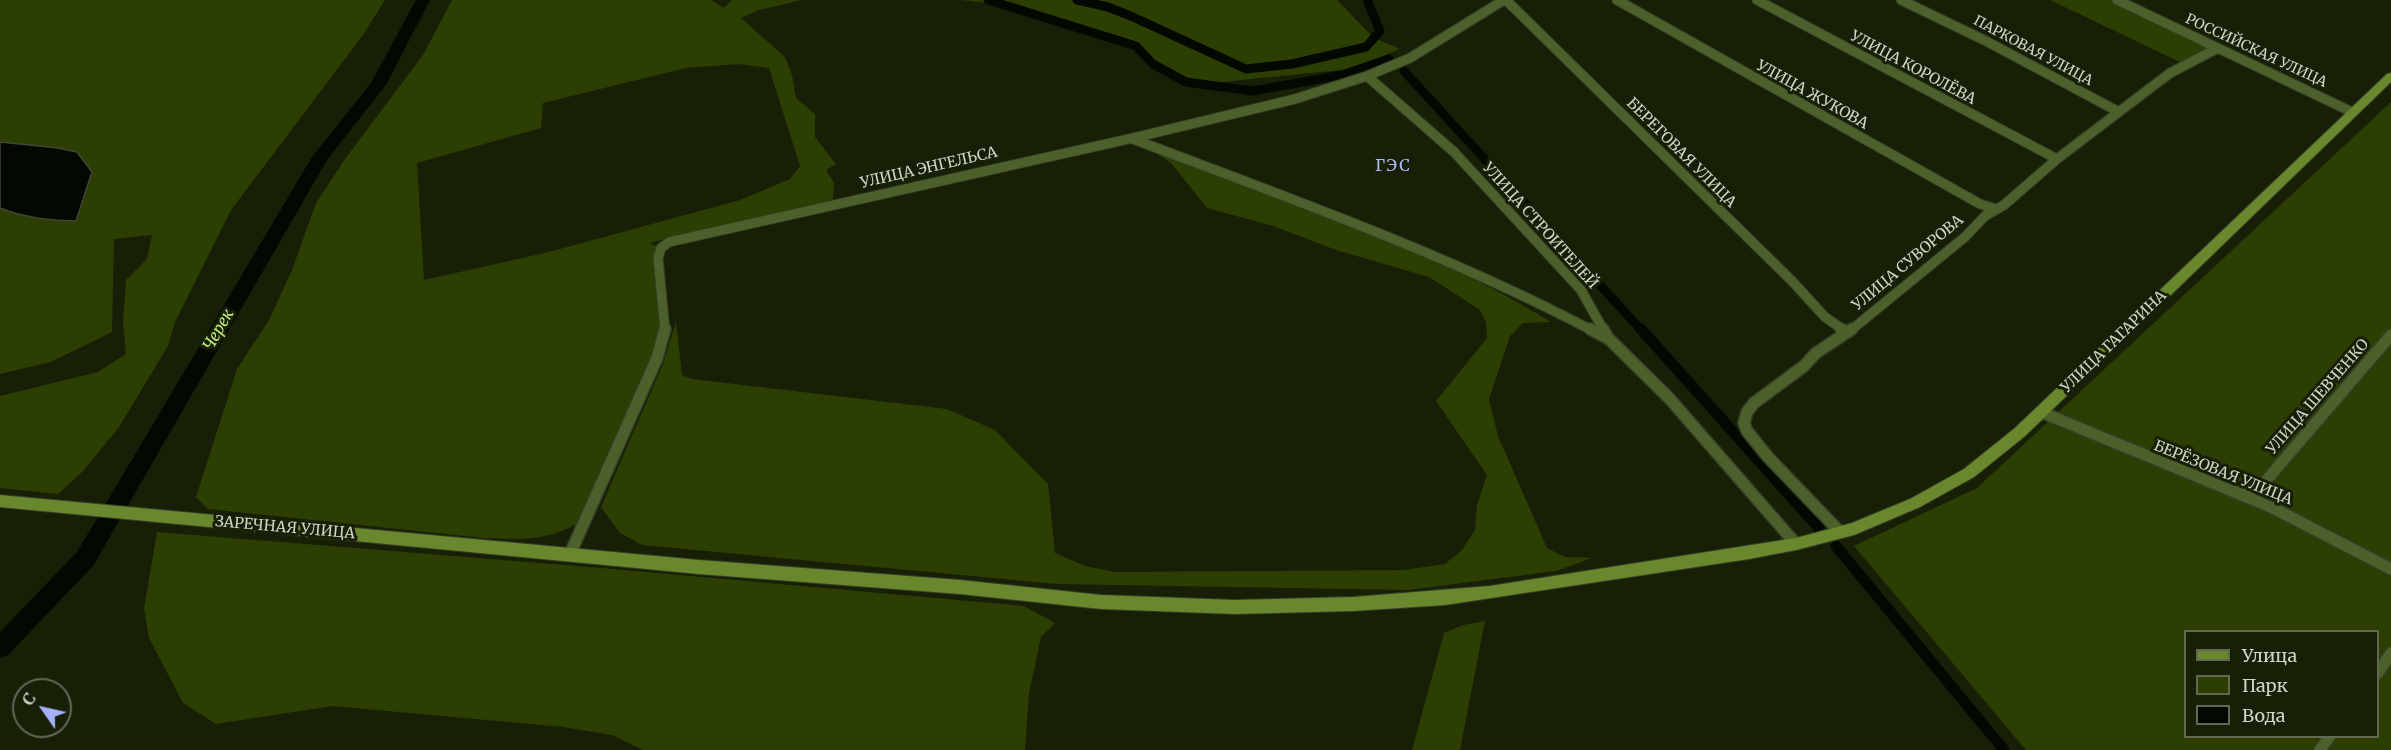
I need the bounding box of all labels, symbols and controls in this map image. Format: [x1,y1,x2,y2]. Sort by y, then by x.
street label: РОССИЙСКАЯ УЛИЦА [2183,11,2329,91]
street label: ПАРКОВАЯ УЛИЦА [1970,12,2096,90]
street label: УЛИЦА КОРОЛЁВА [1847,27,1979,109]
street label: УЛИЦА ЖУКОВА [1753,57,1871,133]
street label: БЕРЕГОВАЯ УЛИЦА [1622,94,1740,212]
street label: УЛИЦА ЭНГЕЛЬСА [859,143,999,193]
district label: ГЭС [1375,156,1411,176]
street label: УЛИЦА СТРОИТЕЛЕЙ [1479,159,1601,293]
street label: УЛИЦА СУВОРОВА [1849,211,1967,315]
street label: УЛИЦА ГАГАРИНА [2058,287,2170,397]
water label: Черек [200,306,238,354]
street label: УЛИЦА ШЕВЧЕНКО [2263,336,2373,458]
street label: БЕРЁЗОВАЯ УЛИЦА [2151,437,2295,509]
street label: ЗАРЕЧНАЯ УЛИЦА [214,513,356,543]
legend [2184,630,2379,738]
text: Улица [2242,644,2297,667]
text: Парк [2242,674,2288,697]
north arrow [12,678,72,738]
text: С [17,689,40,709]
text: Вода [2242,704,2286,727]

